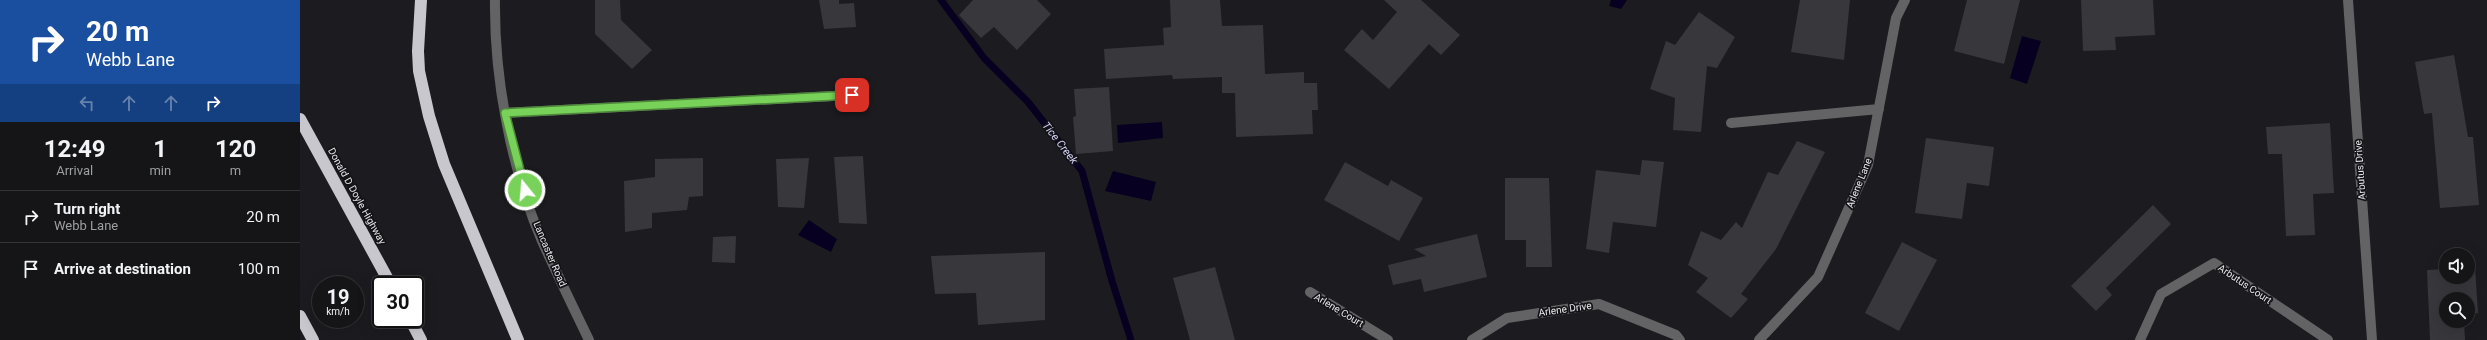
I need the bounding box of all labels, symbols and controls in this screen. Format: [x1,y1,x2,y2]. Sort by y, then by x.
text: 20 m [86,15,149,48]
icon: right [20,16,72,68]
text: Webb Lane [86,49,175,70]
pin [835,78,869,112]
icon: arrive [841,84,863,106]
icon: left [76,92,98,114]
icon: ahead [118,92,140,114]
icon: ahead [160,92,182,114]
icon: right [202,92,224,114]
water label: Tice Creek [1039,119,1081,167]
text: 12:49 [44,135,106,163]
text: 1 [153,135,167,163]
text: 120 [215,135,256,163]
street label: Arbutus Drive [2352,140,2368,200]
street label: Donald D Doyle Highway [326,146,388,246]
street label: Arlene Lane [1844,157,1874,209]
text: Arrival [56,163,93,178]
text: min [149,163,171,178]
text: m [230,163,241,178]
position arrow [504,169,546,211]
text: Turn right [54,200,120,218]
icon: right [20,206,42,228]
text: 20 m [246,208,280,226]
text: Webb Lane [54,218,118,233]
street label: Lancaster Road [531,220,569,288]
map controls [2439,248,2475,328]
button: sound [2439,248,2475,284]
icon: arrive [20,258,42,280]
text: Arrive at destination [54,260,191,278]
text: 100 m [238,260,280,278]
street label: Arbutus Court [2216,262,2274,306]
speed limit sign: 30 [372,276,424,328]
text: 19 [327,285,349,309]
street label: Arlene Court [1312,291,1366,329]
button: search [2439,292,2475,328]
street label: Arlene Drive [1538,300,1592,318]
text: km/h [326,306,350,317]

